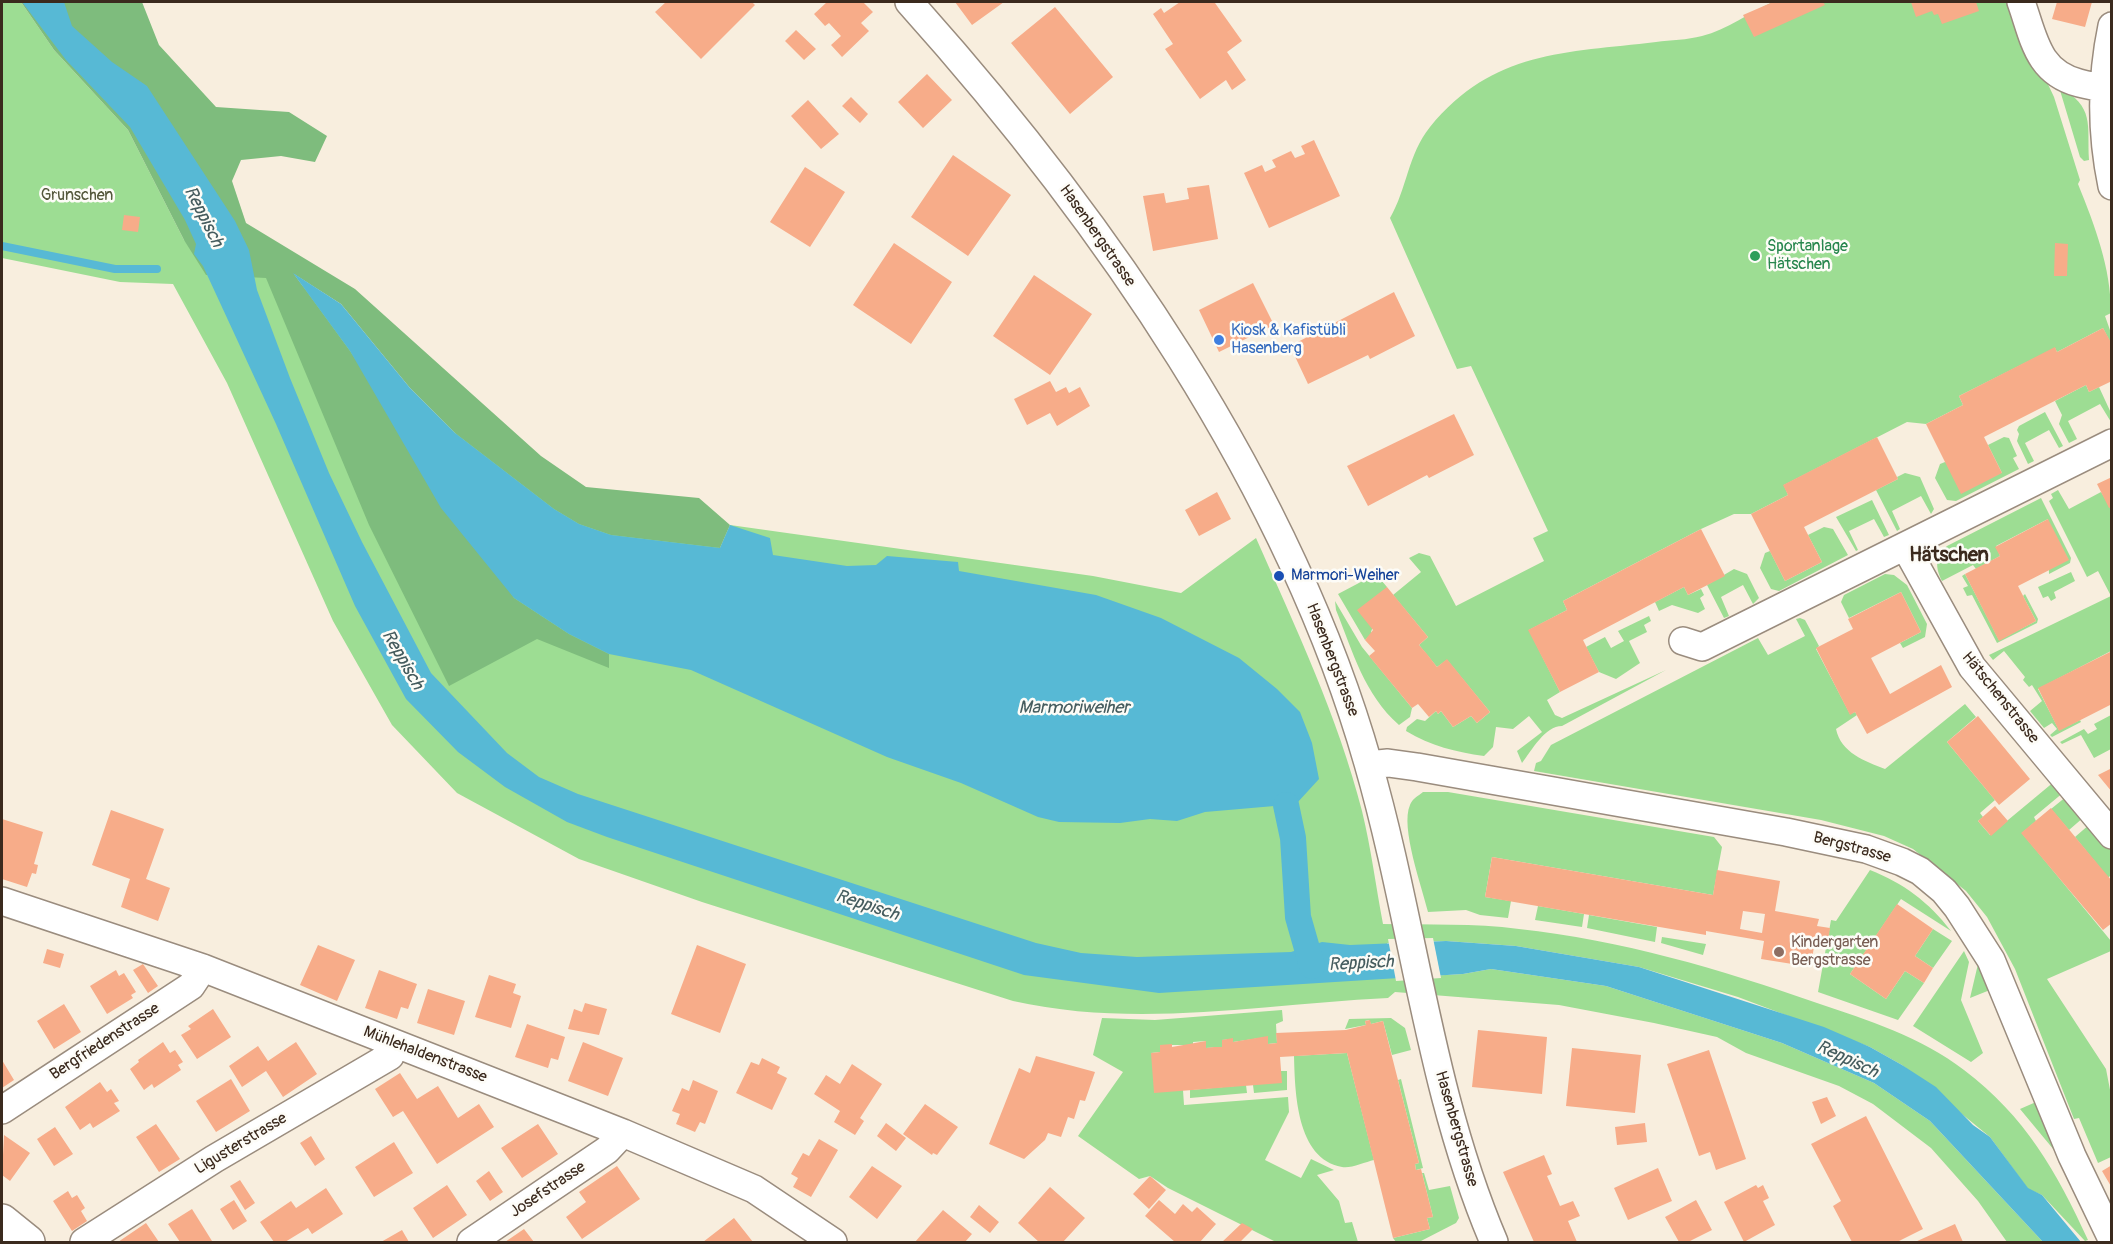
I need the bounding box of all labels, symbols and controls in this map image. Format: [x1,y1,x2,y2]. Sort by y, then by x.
street label: Hasenbergstrasse [1055,181,1139,291]
water label: Reppisch [179,183,227,251]
park label: Grunschen [41,186,113,206]
place label: Sportanlage Hätschen [1767,237,1848,275]
marker: Sportanlage Hätschen [1748,249,1762,263]
place label: Kiosk & Kafistübli Hasenberg [1231,321,1346,359]
marker: Kiosk & Kafistübli Hasenberg [1212,333,1226,347]
district label: Hätschen [1909,544,1989,568]
place label: Marmori-Weiher [1291,566,1399,586]
marker: Marmori-Weiher [1272,569,1286,583]
street label: Hasenbergstrasse [1302,601,1362,719]
water label: Reppisch [376,626,428,694]
street label: Hätschenstrasse [1957,648,2043,748]
water label: Marmoriweiher [1018,697,1130,719]
street label: Bergstrasse [1811,828,1893,868]
water label: Reppisch [833,886,901,926]
place label: Kindergarten Bergstrasse [1791,933,1878,971]
marker: Kindergarten Bergstrasse [1772,945,1786,959]
water label: Reppisch [1328,952,1394,976]
street label: Bergfriedenstrasse [47,999,163,1085]
street label: Mühlehaldenstrasse [360,1023,490,1087]
water label: Reppisch [1813,1036,1881,1084]
street label: Hasenbergstrasse [1430,1069,1482,1189]
street label: Ligusterstrasse [191,1109,291,1179]
street label: Josefstrasse [507,1158,589,1222]

